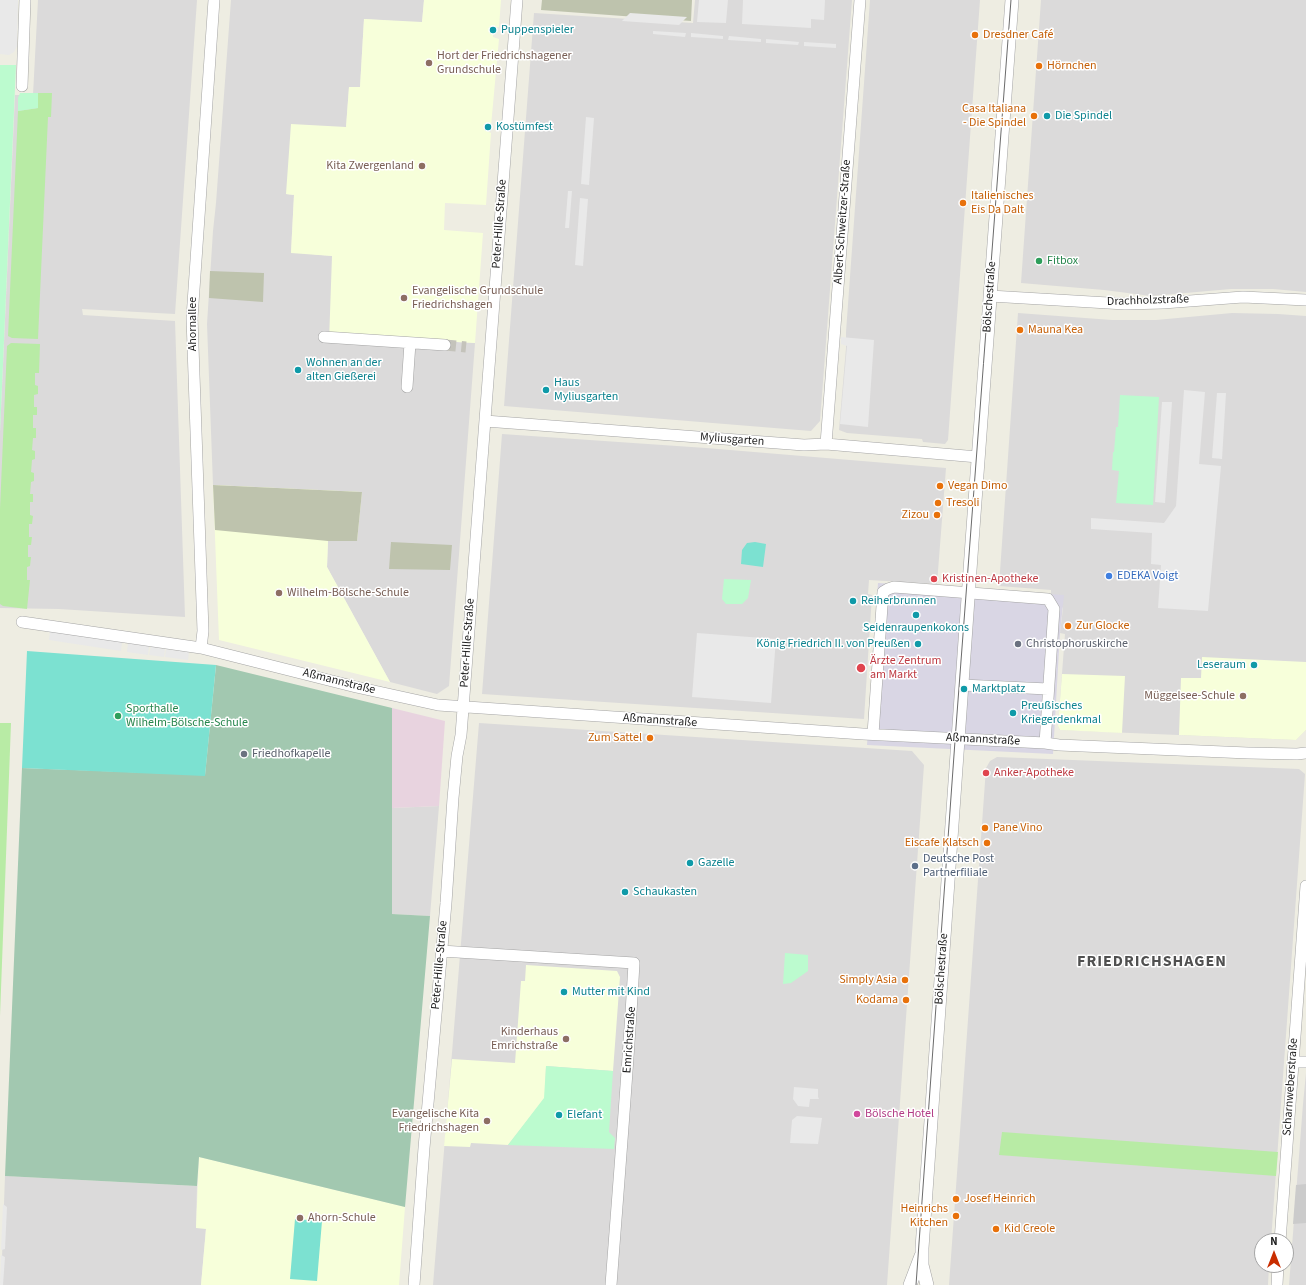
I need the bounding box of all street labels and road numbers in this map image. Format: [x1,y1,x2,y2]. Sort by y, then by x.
street label: Albert-Schweitzer-Straße [831,159,855,285]
street label: Peter-Hille-Straße [490,179,510,269]
street label: Bölschestraße [980,261,1000,333]
street label: Drachholzstraße [1107,292,1189,310]
street label: Ahornallee [186,297,200,351]
street label: Myliusgarten [699,431,765,449]
street label: Peter-Hille-Straße [458,598,478,688]
street label: Aßmannstraße [301,666,377,698]
street label: Aßmannstraße [622,711,698,731]
street label: Aßmannstraße [946,731,1020,749]
street label: Peter-Hille-Straße [429,920,451,1010]
street label: Bölschestraße [932,933,952,1005]
street label: Emrichstraße [620,1006,640,1074]
street label: Scharnweberstraße [1280,1038,1302,1136]

